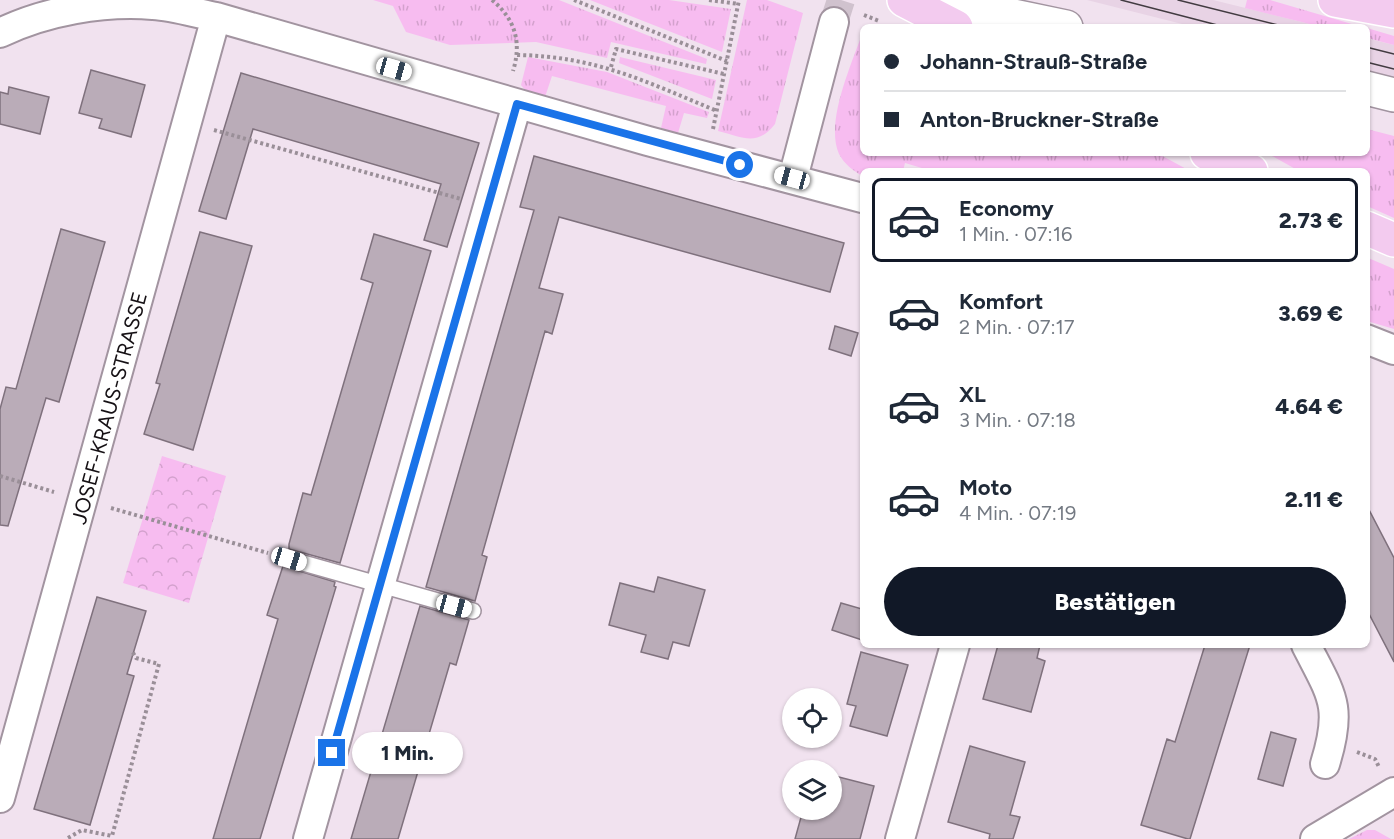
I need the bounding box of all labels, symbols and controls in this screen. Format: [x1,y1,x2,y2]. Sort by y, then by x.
text: Johann-Strauß-Straße [920,48,1147,75]
car [374,55,414,83]
text: Anton-Bruckner-Straße [920,106,1159,133]
route start [726,151,753,178]
car [772,165,812,191]
icon: car [887,193,941,247]
text: Economy [959,195,1054,222]
text: 2.73 € [1279,207,1343,234]
text: 1 Min. · 07:16 [959,222,1072,246]
icon: car [887,286,941,340]
text: Komfort [959,288,1043,315]
street label: JOSEF-KRAUS-STRASSE [66,289,152,527]
text: 3.69 € [1278,300,1343,327]
text: 2 Min. · 07:17 [959,315,1075,339]
icon: car [887,379,941,433]
text: XL [959,381,986,408]
text: 4.64 € [1275,393,1343,420]
text: 3 Min. · 07:18 [959,408,1076,432]
icon: car [887,472,941,526]
text: Moto [959,474,1012,501]
text: 2.11 € [1285,486,1343,513]
text: 4 Min. · 07:19 [959,501,1076,525]
car [269,545,309,573]
button: Bestätigen [884,567,1346,636]
car [434,593,474,619]
map controls [782,688,842,820]
button: locate [782,688,842,748]
callout: 1 Min. [353,732,464,774]
route end [318,739,345,766]
text: 1 Min. [381,741,434,765]
button: layers [782,760,842,820]

